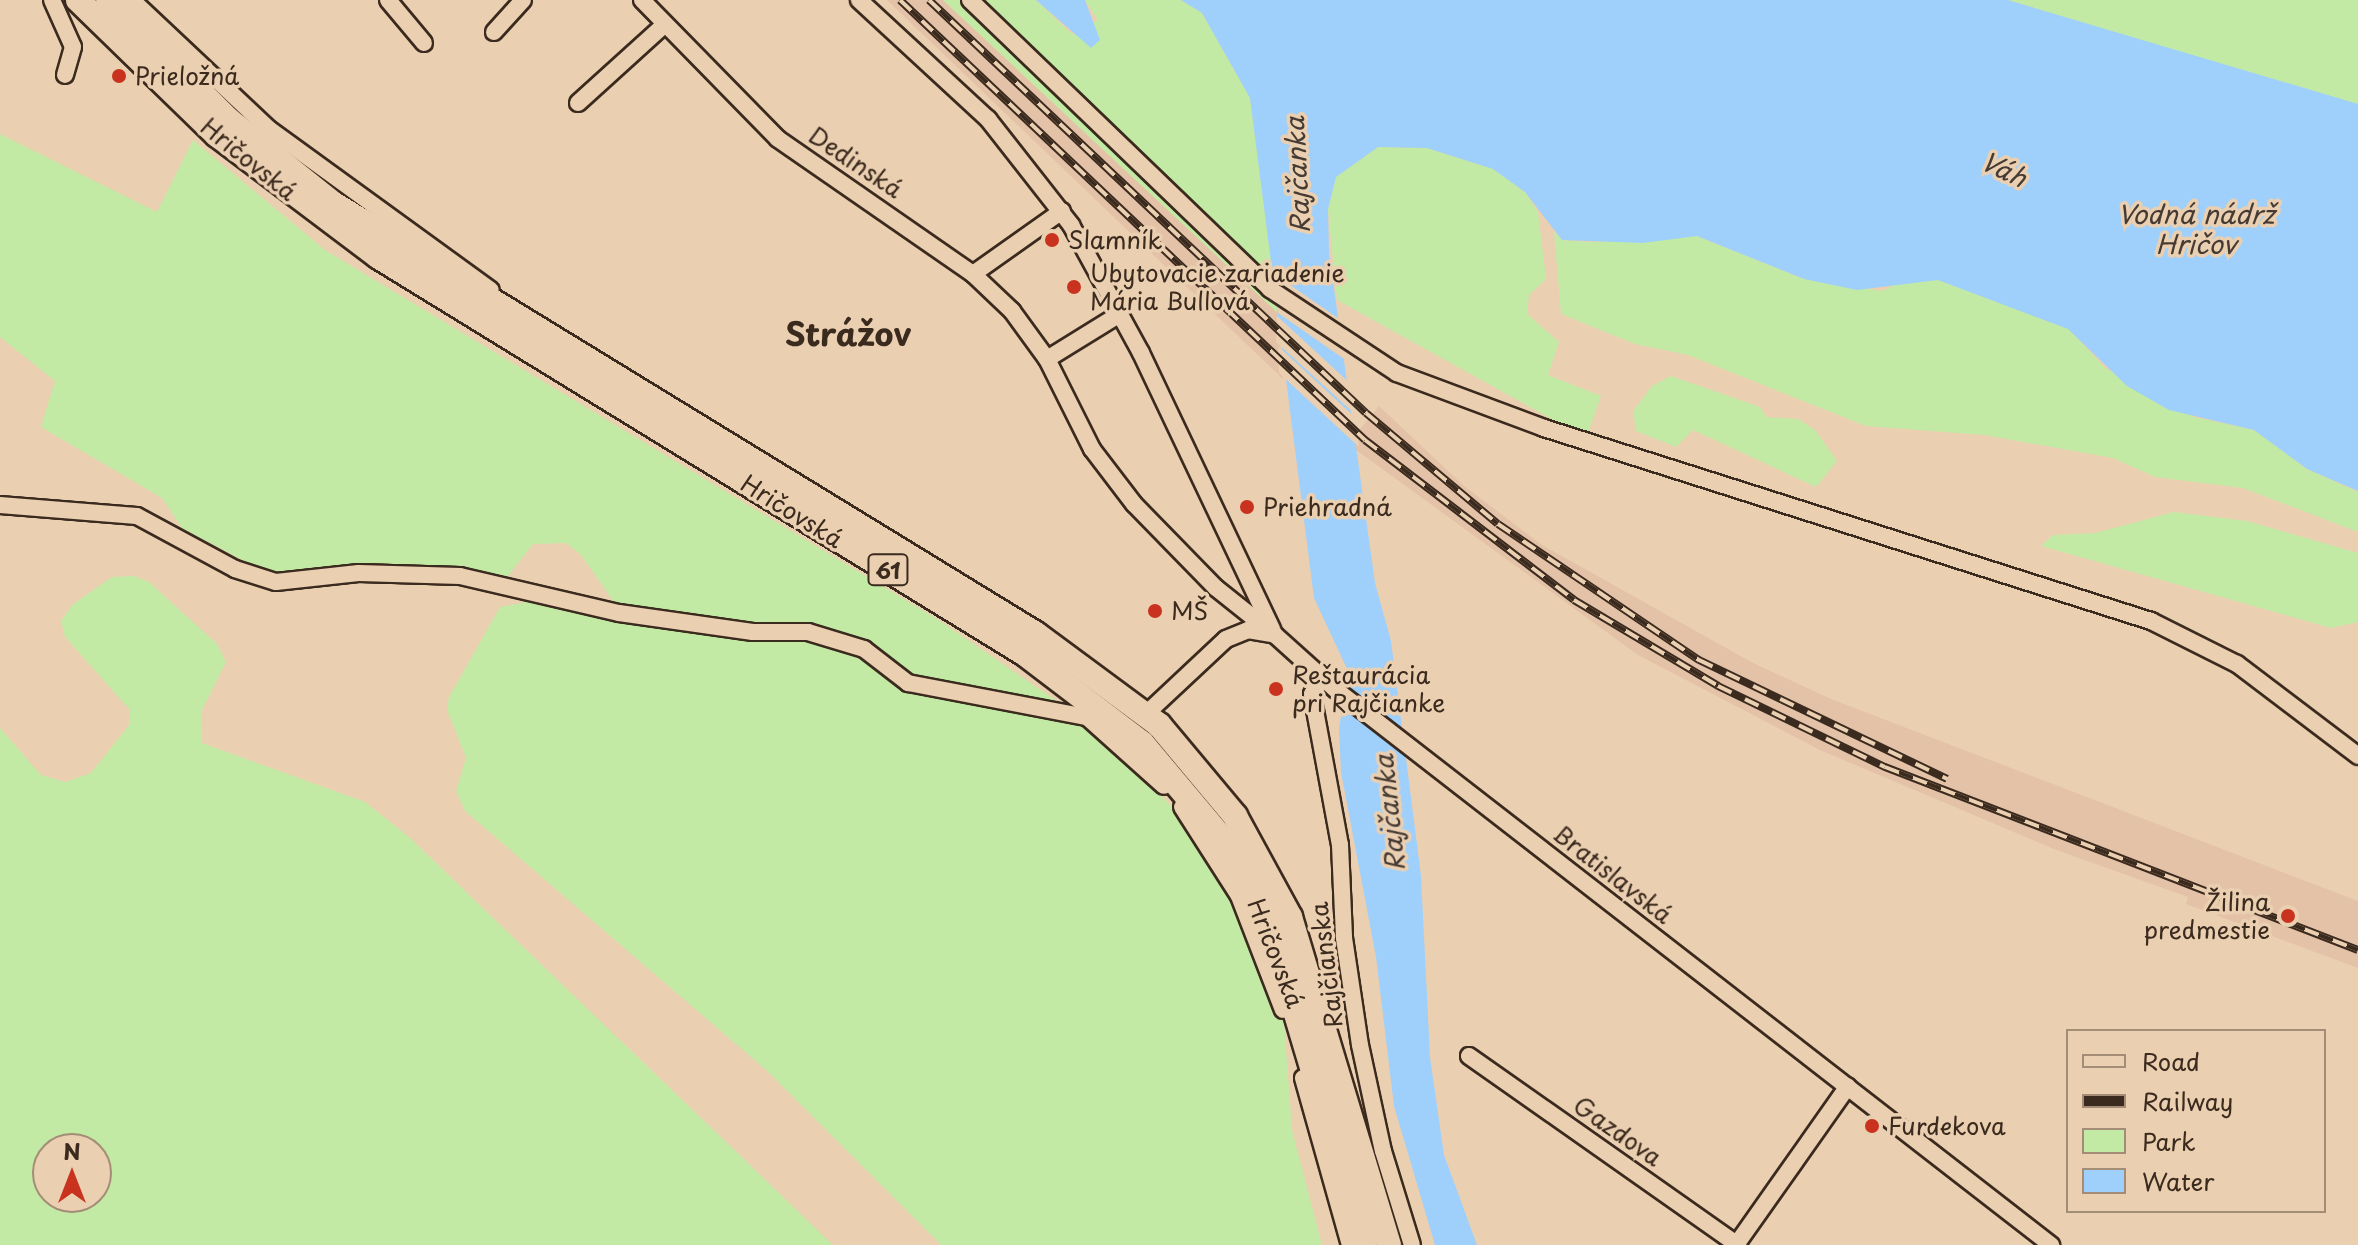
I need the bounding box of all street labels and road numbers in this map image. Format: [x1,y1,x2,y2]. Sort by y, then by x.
street label: Hričovská [195,112,303,206]
street label: Dedinská [804,120,908,204]
street label: Hričovská [736,468,848,554]
road number: 61 [866,552,910,588]
street label: Bratislavská [1548,819,1678,929]
street label: Hričovská [1242,894,1310,1012]
street label: Rajčianska [1304,900,1348,1030]
street label: Gazdova [1568,1090,1668,1172]

